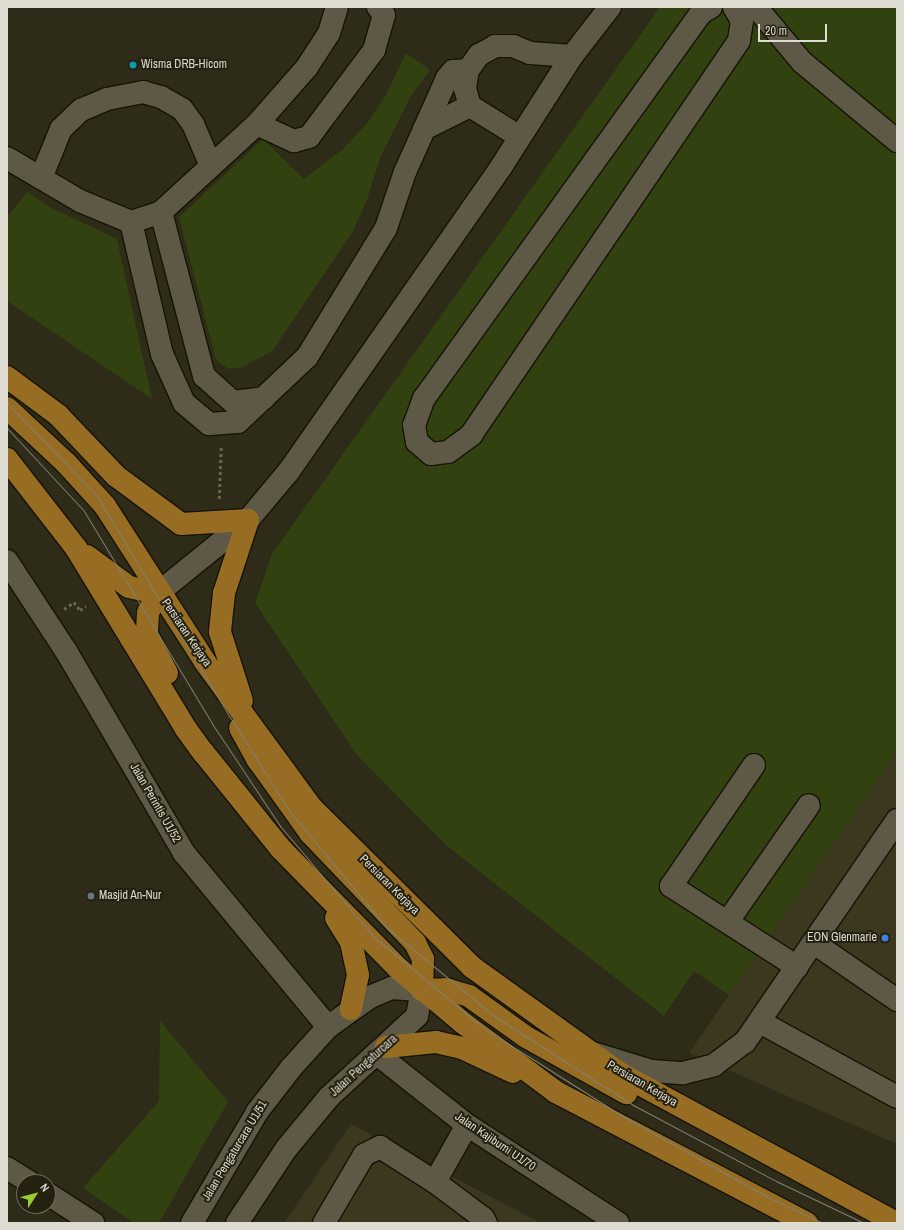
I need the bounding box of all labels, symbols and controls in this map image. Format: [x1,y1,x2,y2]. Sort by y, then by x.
scale bar [760,16,829,42]
text: 20 m [765,23,787,39]
place label: Wisma DRB-Hicom [141,58,227,72]
marker: Wisma DRB-Hicom [128,60,138,70]
street label: Persiaran Kerjaya [158,596,214,670]
street label: Jalan Perintis U1/52 [126,761,184,845]
street label: Persiaran Kerjaya [356,852,422,918]
place label: Masjid An-Nur [99,889,162,903]
marker: Masjid An-Nur [86,891,96,901]
place label: EON Glenmarie [807,931,877,945]
marker: EON Glenmarie [880,933,890,943]
street label: Jalan Pengaturcara [327,1032,401,1100]
street label: Persiaran Kerjaya [604,1058,680,1110]
street label: Jalan Pengaturcara U1/51 [199,1098,271,1204]
street label: Jalan Kajibumi U1/70 [452,1110,538,1174]
north arrow [16,1174,56,1214]
text: N [37,1181,52,1194]

